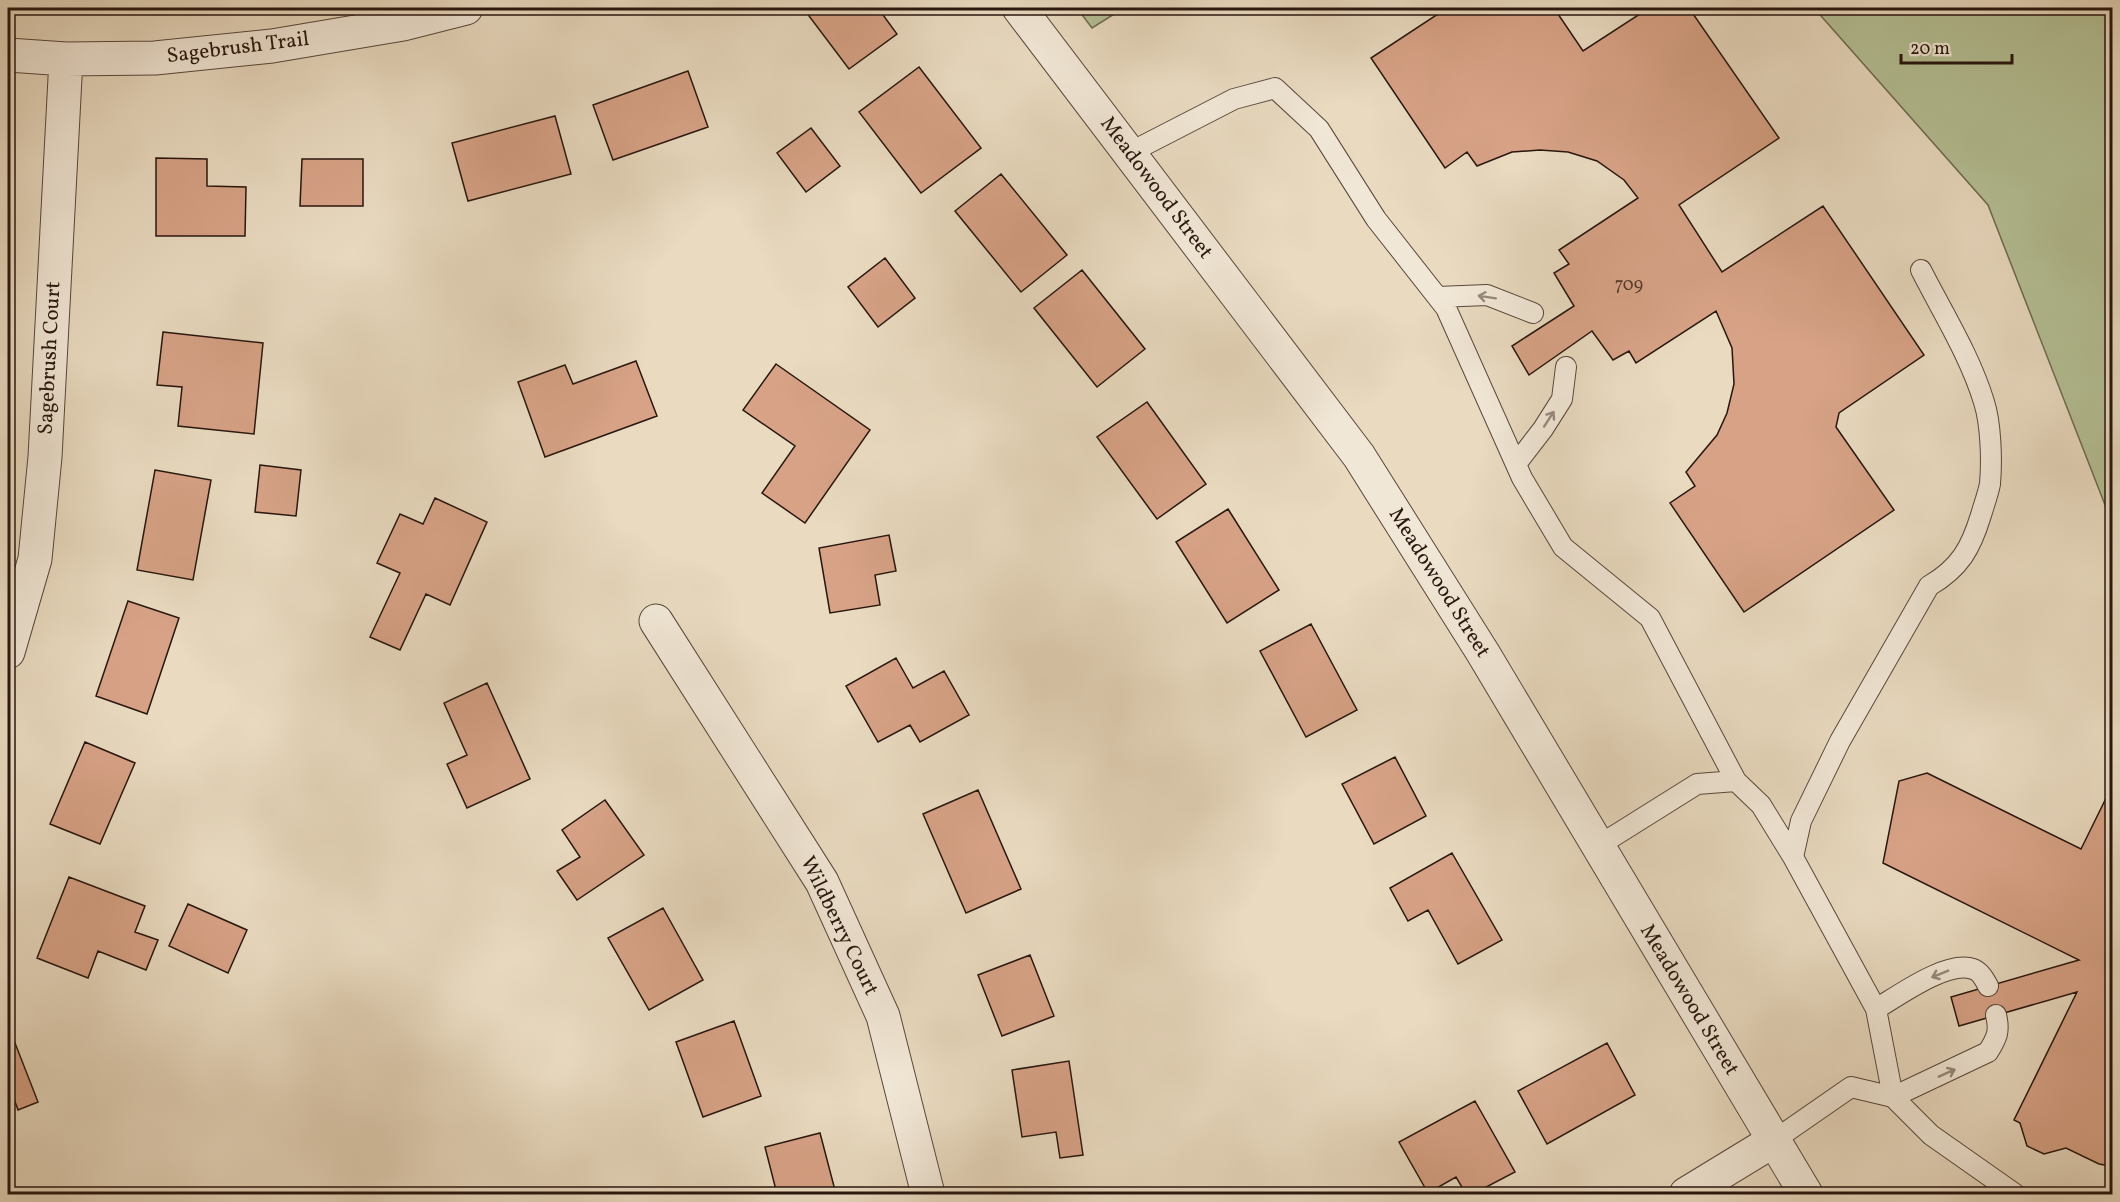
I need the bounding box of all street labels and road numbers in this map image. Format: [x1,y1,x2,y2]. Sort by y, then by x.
street label: Sagebrush Trail [165,25,311,71]
street label: Meadowood Street [1093,111,1219,265]
street label: Sagebrush Court [32,281,68,435]
street label: Meadowood Street [1381,502,1497,664]
street label: Wildberry Court [793,851,885,1001]
street label: Meadowood Street [1632,919,1746,1081]

